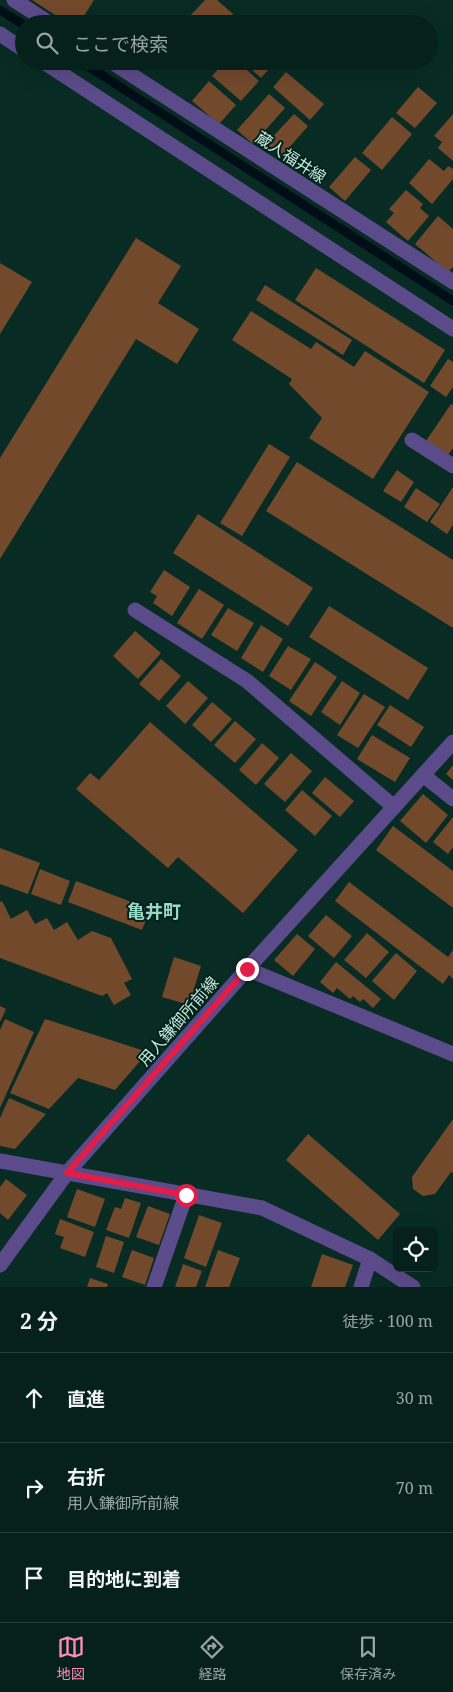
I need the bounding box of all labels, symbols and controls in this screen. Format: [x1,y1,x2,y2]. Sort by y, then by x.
search box [15,15,438,70]
icon: search [33,29,61,57]
text: ここで検索 [73,31,168,57]
street label: 蔵人福井線 [251,126,331,188]
district label: 亀井町 [127,899,181,923]
route end [236,958,259,981]
street label: 用人鎌御所前線 [133,972,223,1070]
route start [175,1184,198,1207]
map controls [393,1227,438,1272]
button: locate [393,1227,438,1272]
text: 2 分 [20,1307,58,1335]
text: 徒歩 · 100 m [343,1310,433,1332]
icon: ahead [20,1384,48,1412]
text: 直進 [67,1386,105,1412]
text: 30 m [396,1387,433,1409]
text: 右折 [67,1464,105,1490]
icon: right [20,1474,48,1502]
text: 70 m [396,1477,433,1499]
text: 用人鎌御所前線 [67,1492,179,1514]
icon: arrive [20,1564,48,1592]
text: 目的地に到着 [67,1566,181,1592]
tab: 地図 [57,1633,85,1683]
tab: 経路 [198,1633,226,1683]
tab: 保存済み [340,1633,396,1683]

